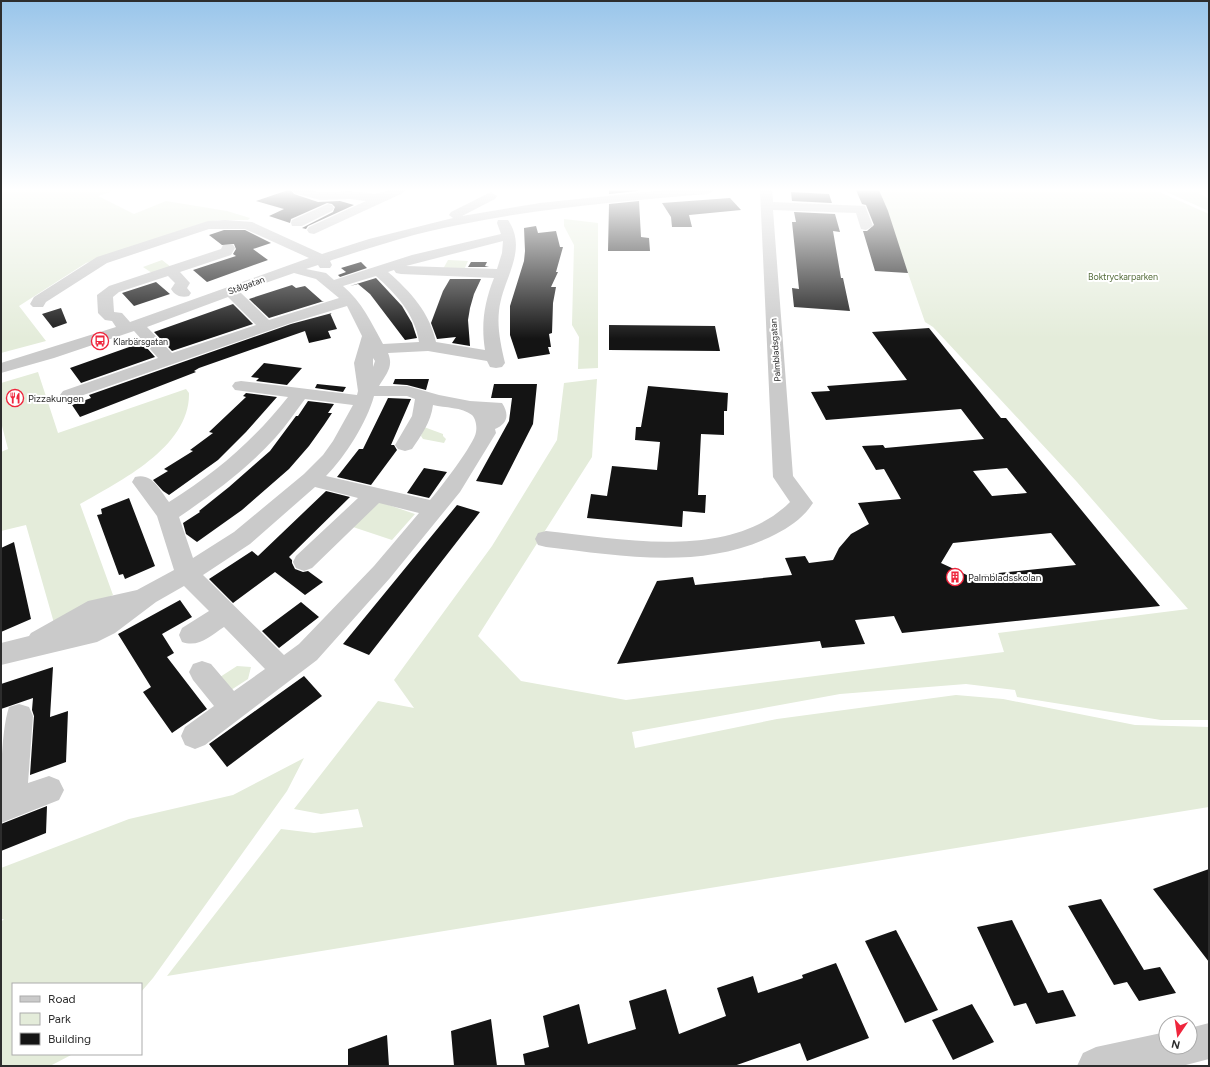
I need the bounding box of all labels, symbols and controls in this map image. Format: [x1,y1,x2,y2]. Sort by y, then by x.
park label: Boktryckarparken [1088,271,1158,282]
street label: Stålgatan [226,273,266,297]
street label: Palmbladsgatan [767,318,783,382]
bus stop icon: Klarbärsgatan [90,331,110,351]
place label: Klarbärsgatan [113,336,168,347]
restaurant icon: Pizzakungen [5,388,25,408]
place label: Pizzakungen [28,392,84,405]
building icon: Palmbladsskolan [945,567,965,587]
place label: Palmbladsskolan [968,571,1042,584]
legend [12,983,142,1055]
text: Road [48,992,76,1006]
text: Park [48,1012,71,1026]
north arrow [1158,1015,1198,1055]
text: Building [48,1032,91,1046]
text: N [1170,1037,1181,1052]

